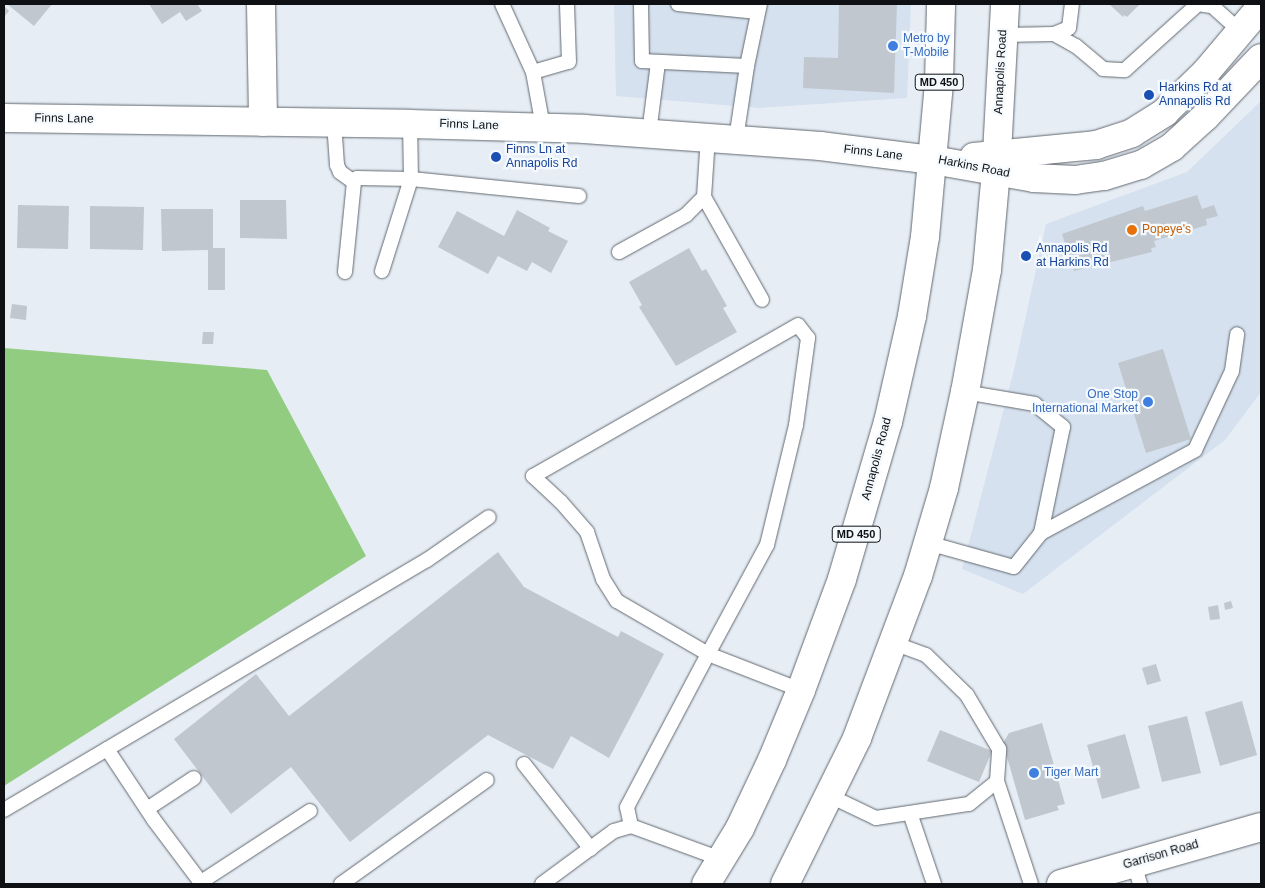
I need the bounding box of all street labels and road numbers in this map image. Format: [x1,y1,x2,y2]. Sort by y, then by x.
street label: Annapolis Road [992,29,1010,115]
road number: MD 450 [914,74,964,90]
street label: Finns Lane [34,111,94,127]
street label: Finns Lane [439,117,499,133]
street label: Finns Lane [843,142,903,164]
street label: Harkins Road [937,153,1011,181]
street label: Annapolis Road [859,416,895,502]
road number: MD 450 [831,526,881,542]
street label: Garrison Road [1122,837,1200,873]

